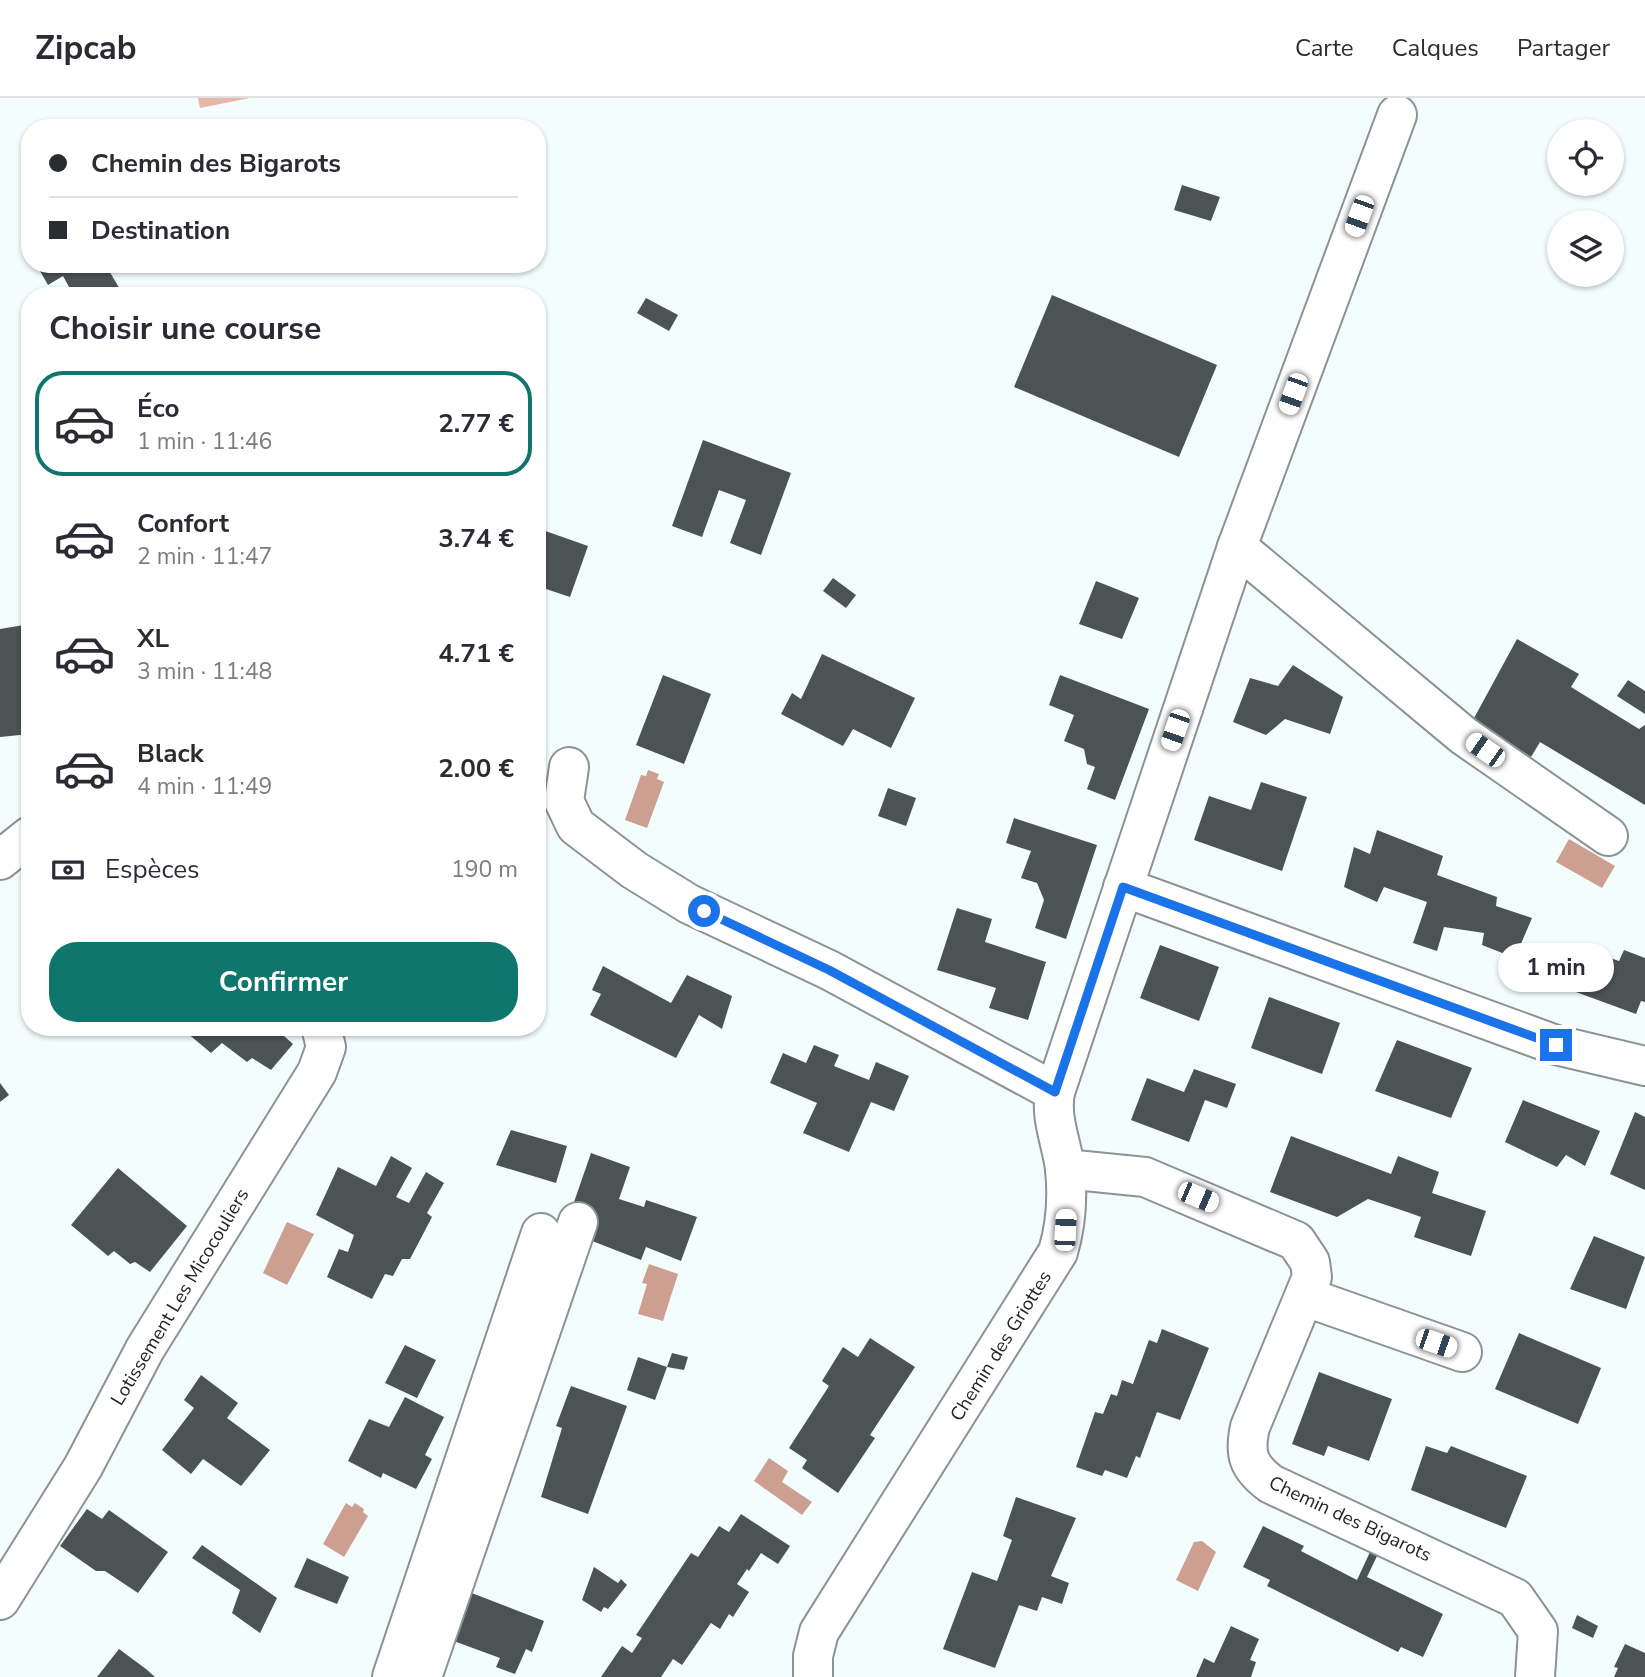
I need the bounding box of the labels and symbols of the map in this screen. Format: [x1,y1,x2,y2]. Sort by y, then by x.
car [1342,193,1377,239]
car [1276,371,1311,417]
car [1159,707,1192,753]
car [1462,729,1509,771]
route start [688,895,720,927]
callout: 1 min [1498,944,1614,992]
route end [1540,1029,1572,1061]
car [1175,1179,1222,1215]
street label: Lotissement Les Micocouliers [105,1184,255,1410]
car [1054,1208,1077,1252]
street label: Chemin des Griottes [944,1266,1058,1426]
car [1413,1326,1460,1360]
street label: Chemin des Bigarots [1264,1470,1436,1568]

